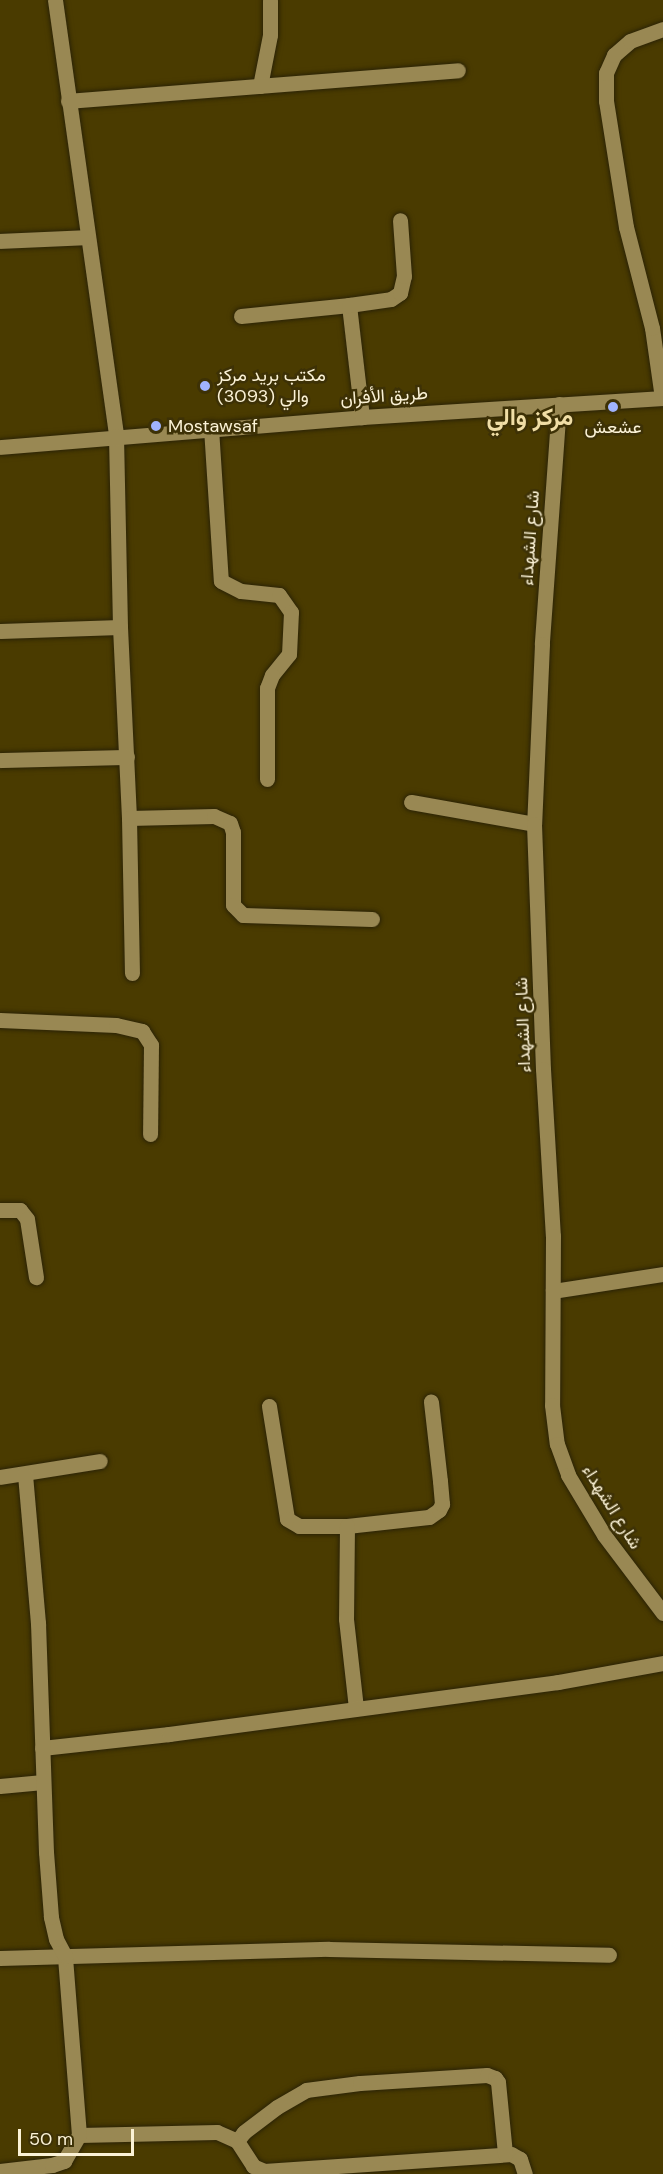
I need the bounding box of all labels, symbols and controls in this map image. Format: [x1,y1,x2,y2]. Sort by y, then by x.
place label: مكتب بريد مركز والي (3093) [217,365,326,407]
marker: مكتب بريد مركز والي (3093) [198,379,212,393]
street label: طريق الأفران [340,382,428,410]
marker: عشعش [606,400,620,414]
district label: مركز والي [487,403,573,431]
place label: Mostawsaf [168,415,258,437]
place label: عشعش [584,416,642,438]
marker: Mostawsaf [149,419,163,433]
street label: شارع الشهداء [516,490,544,586]
street label: شارع الشهداء [511,977,535,1073]
street label: شارع الشهداء [578,1461,646,1553]
scale bar [21,2117,136,2155]
text: 50 m [29,2127,73,2151]

